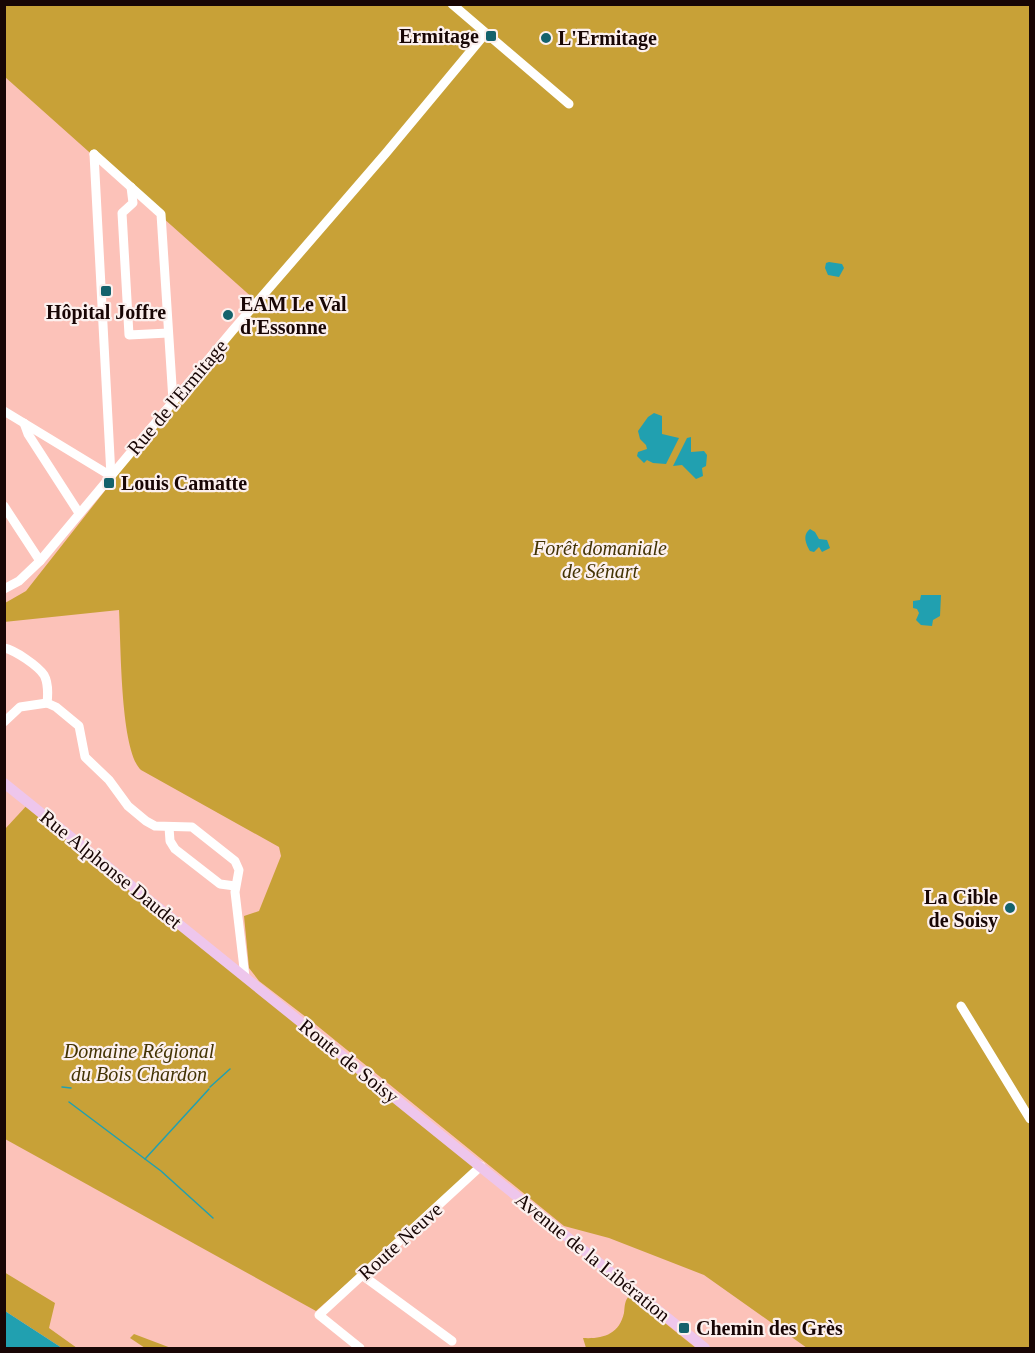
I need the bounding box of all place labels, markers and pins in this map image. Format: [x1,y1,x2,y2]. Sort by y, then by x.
place label: Ermitage [399,25,479,48]
place label: L'Ermitage [558,27,657,50]
marker: Ermitage [484,29,498,43]
marker: L'Ermitage [539,31,553,45]
marker: Hôpital Joffre [99,284,113,298]
place label: EAM Le Val d'Essonne [240,293,347,338]
place label: Hôpital Joffre [46,301,166,324]
marker: EAM Le Val d'Essonne [221,308,235,322]
place label: Louis Camatte [121,472,247,494]
marker: Louis Camatte [102,476,116,490]
place label: La Cible de Soisy [924,886,998,932]
marker: La Cible de Soisy [1003,901,1017,915]
place label: Chemin des Grès [696,1317,843,1339]
marker: Chemin des Grès [677,1321,691,1335]

